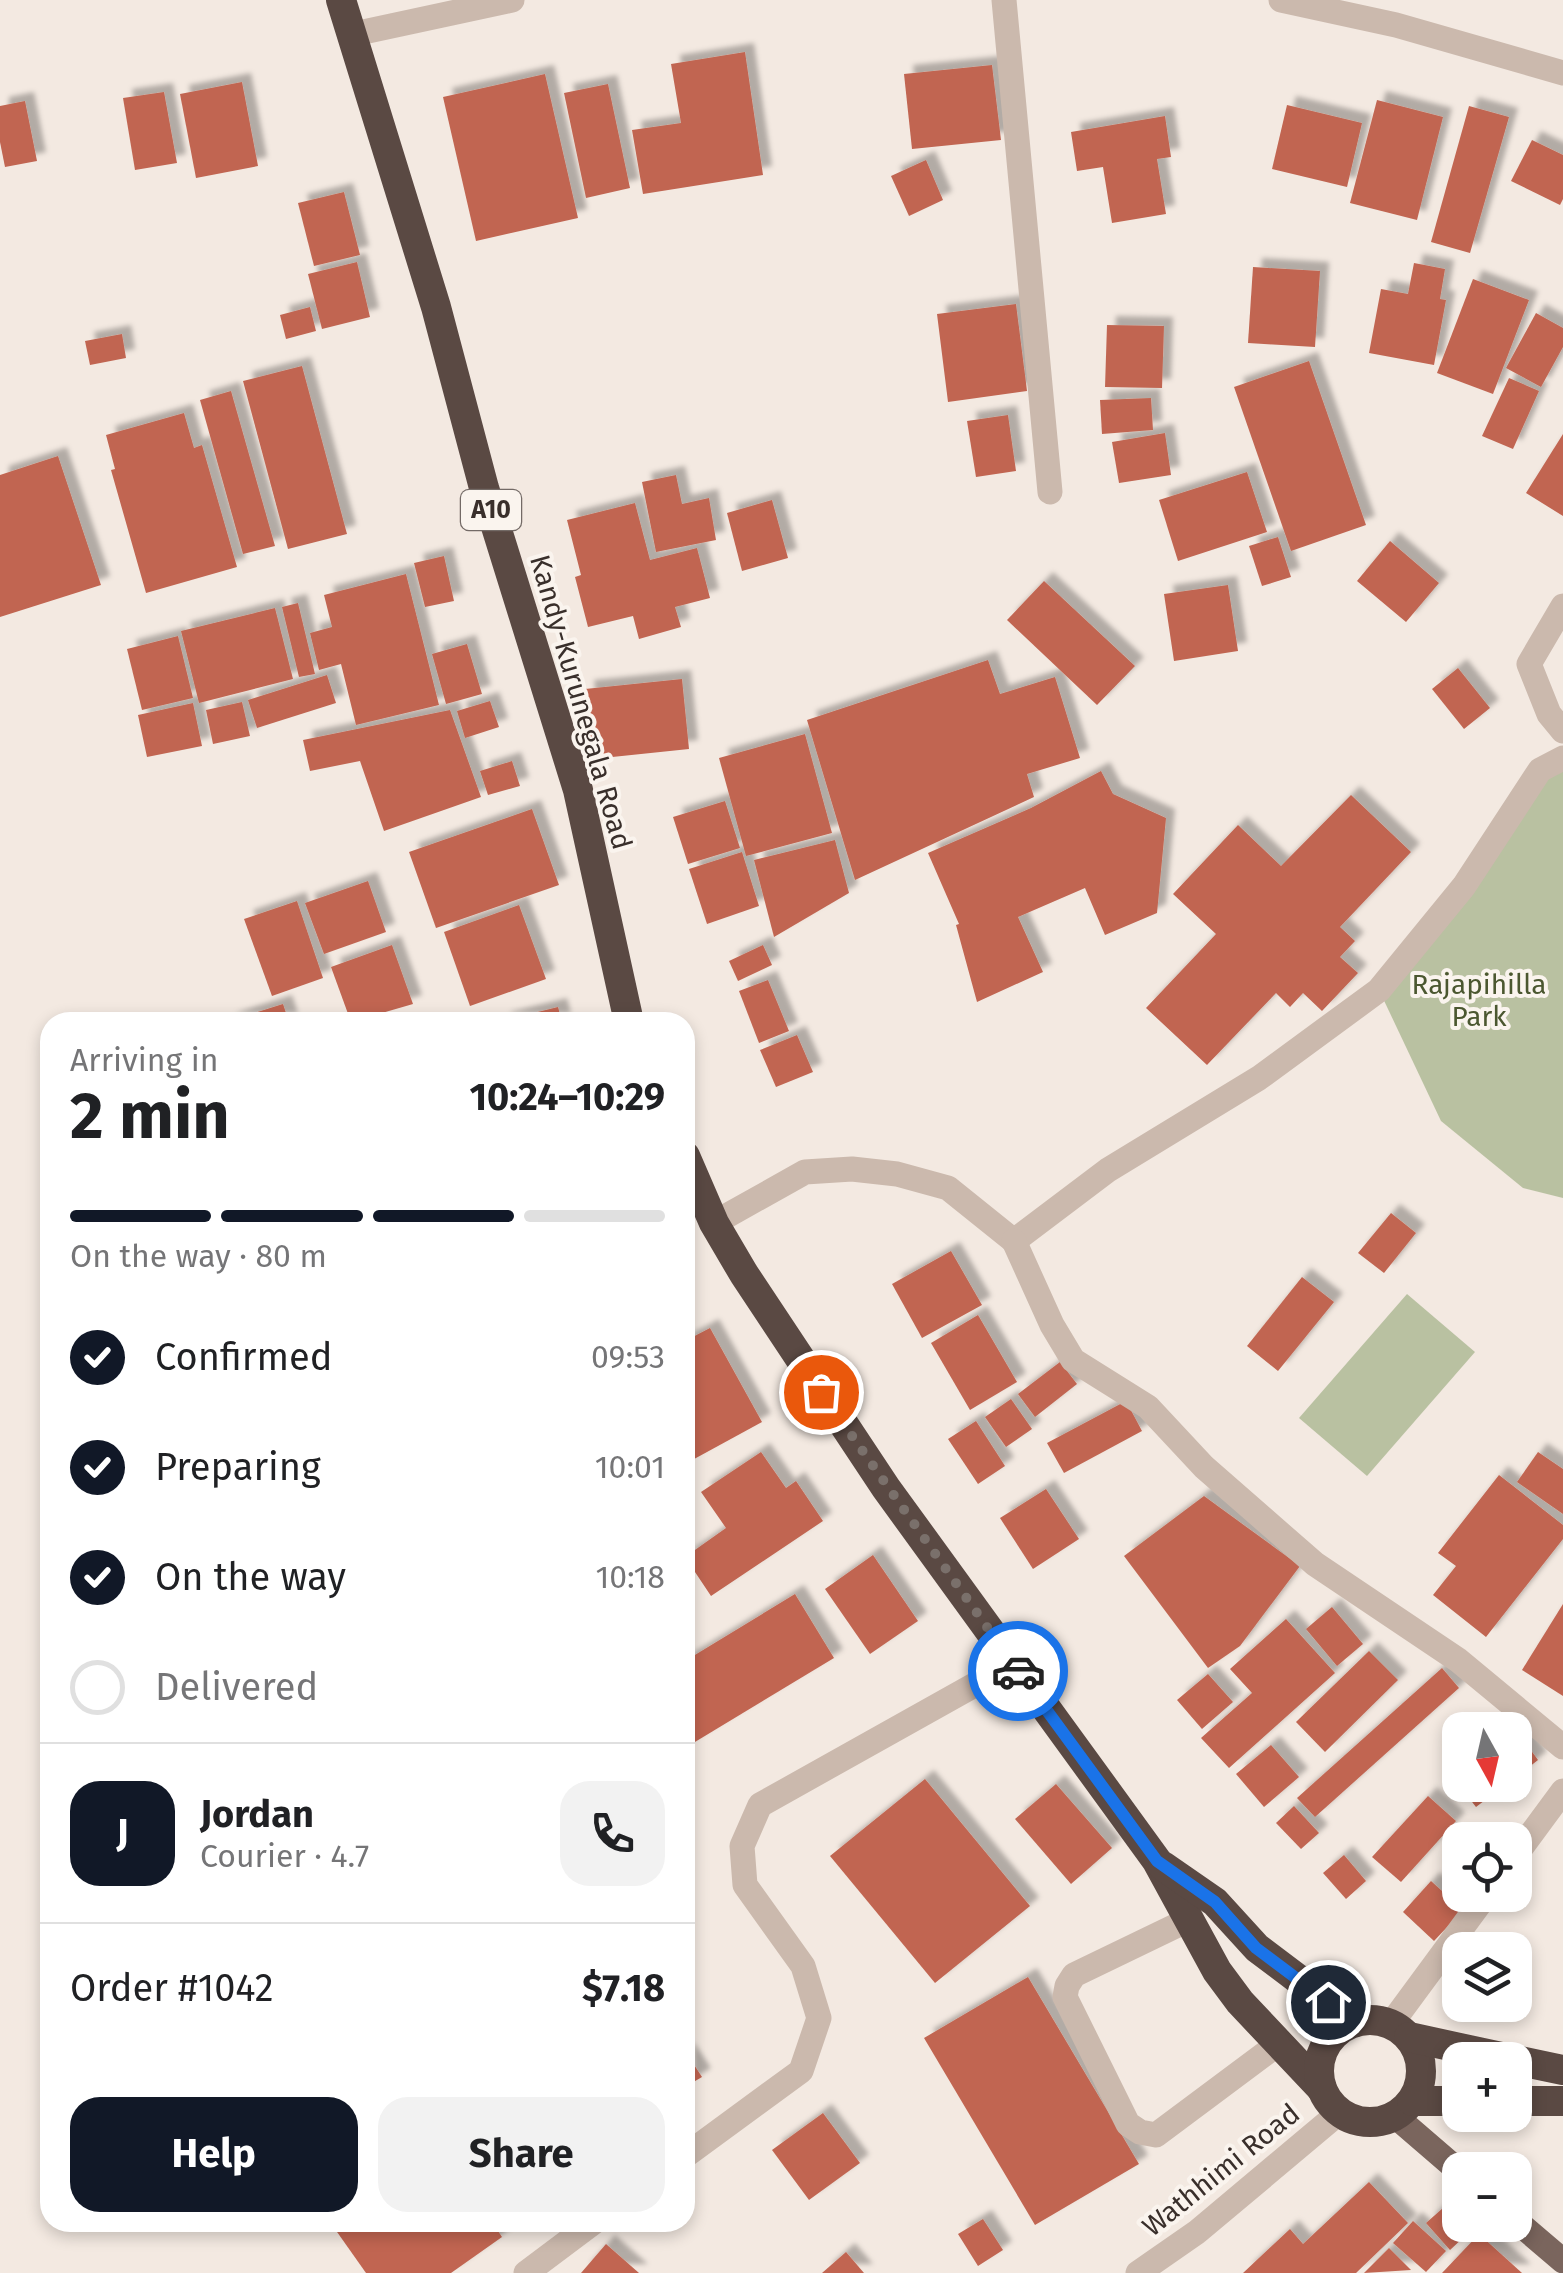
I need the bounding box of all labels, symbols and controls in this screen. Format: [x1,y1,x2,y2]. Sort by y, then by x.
road number: A10 [461,490,521,530]
street label: Kandy-Kurunegala Road [523,551,639,853]
park label: Rajapihilla Park [1411,968,1547,1033]
text: Arriving in [70,1041,218,1079]
text: 10:24–10:29 [469,1074,665,1120]
text: 2 min [70,1077,230,1155]
text: On the way · 80 m [70,1237,327,1275]
icon: check [70,1330,125,1385]
text: Confirmed [155,1334,333,1380]
text: 09:53 [591,1338,665,1376]
pin [779,1350,864,1435]
icon: bag [794,1365,849,1420]
icon: check [70,1440,125,1495]
text: Preparing [155,1444,321,1490]
text: 10:01 [595,1448,665,1486]
icon: check [70,1550,125,1605]
text: On the way [155,1554,346,1600]
text: 10:18 [595,1558,665,1596]
courier [968,1621,1068,1721]
icon: car [991,1644,1046,1699]
text: Delivered [155,1664,318,1710]
north arrow [1442,1712,1532,1802]
map controls [1442,1712,1532,2242]
button: phone [560,1781,665,1886]
text: Jordan [200,1791,314,1837]
text: J [116,1810,129,1856]
button: locate [1442,1822,1532,1912]
text: Courier · 4.7 [200,1837,369,1875]
button: layers [1442,1932,1532,2022]
pin [1286,1960,1371,2045]
text: Order #1042 [70,1965,274,2011]
text: $7.18 [582,1965,665,2011]
icon: home [1301,1975,1356,2030]
button: + [1442,2042,1532,2132]
button: Help [70,2097,358,2212]
button: Share [378,2097,665,2212]
street label: Wathhimi Road [1136,2097,1306,2243]
button: − [1442,2152,1532,2242]

